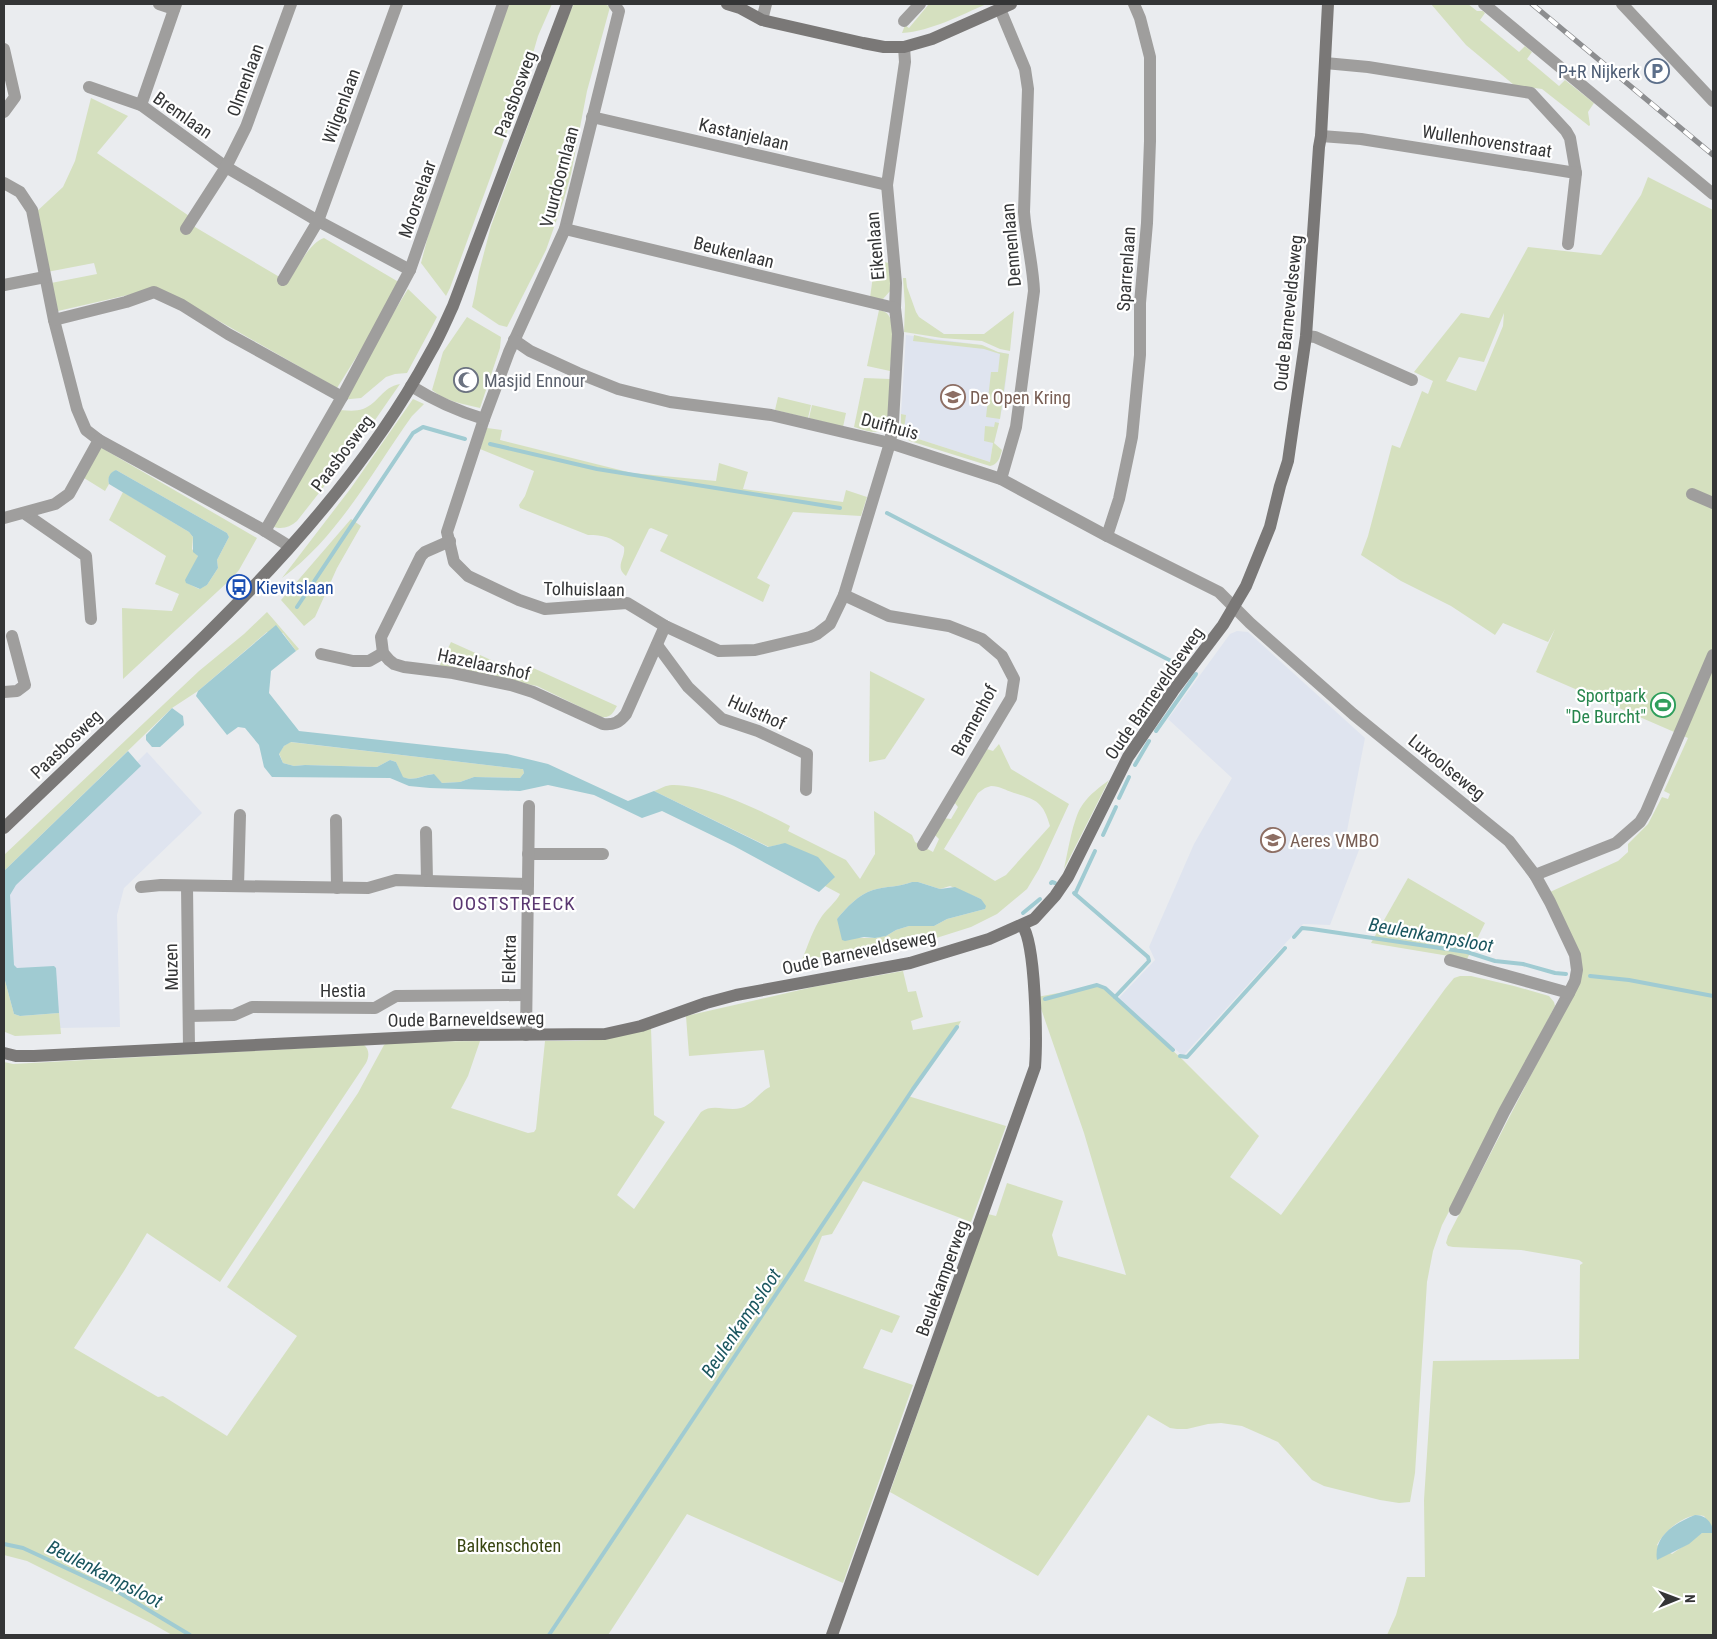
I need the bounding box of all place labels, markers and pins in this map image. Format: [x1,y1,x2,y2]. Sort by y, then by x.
parking icon: P+R Nijkerk [1644,58,1670,84]
place label: P+R Nijkerk [1558,61,1640,82]
mosque icon: Masjid Ennour [453,367,479,393]
place label: Masjid Ennour [484,370,586,391]
school or university icon: De Open Kring [940,384,966,410]
place label: De Open Kring [970,387,1071,408]
bus stop icon: Kievitslaan [226,574,252,600]
place label: Kievitslaan [256,577,334,598]
place label: Sportpark "De Burcht" [1565,685,1646,727]
sports icon: Sportpark "De Burcht" [1650,692,1676,718]
school or university icon: Aeres VMBO [1260,827,1286,853]
place label: Aeres VMBO [1290,830,1379,851]

